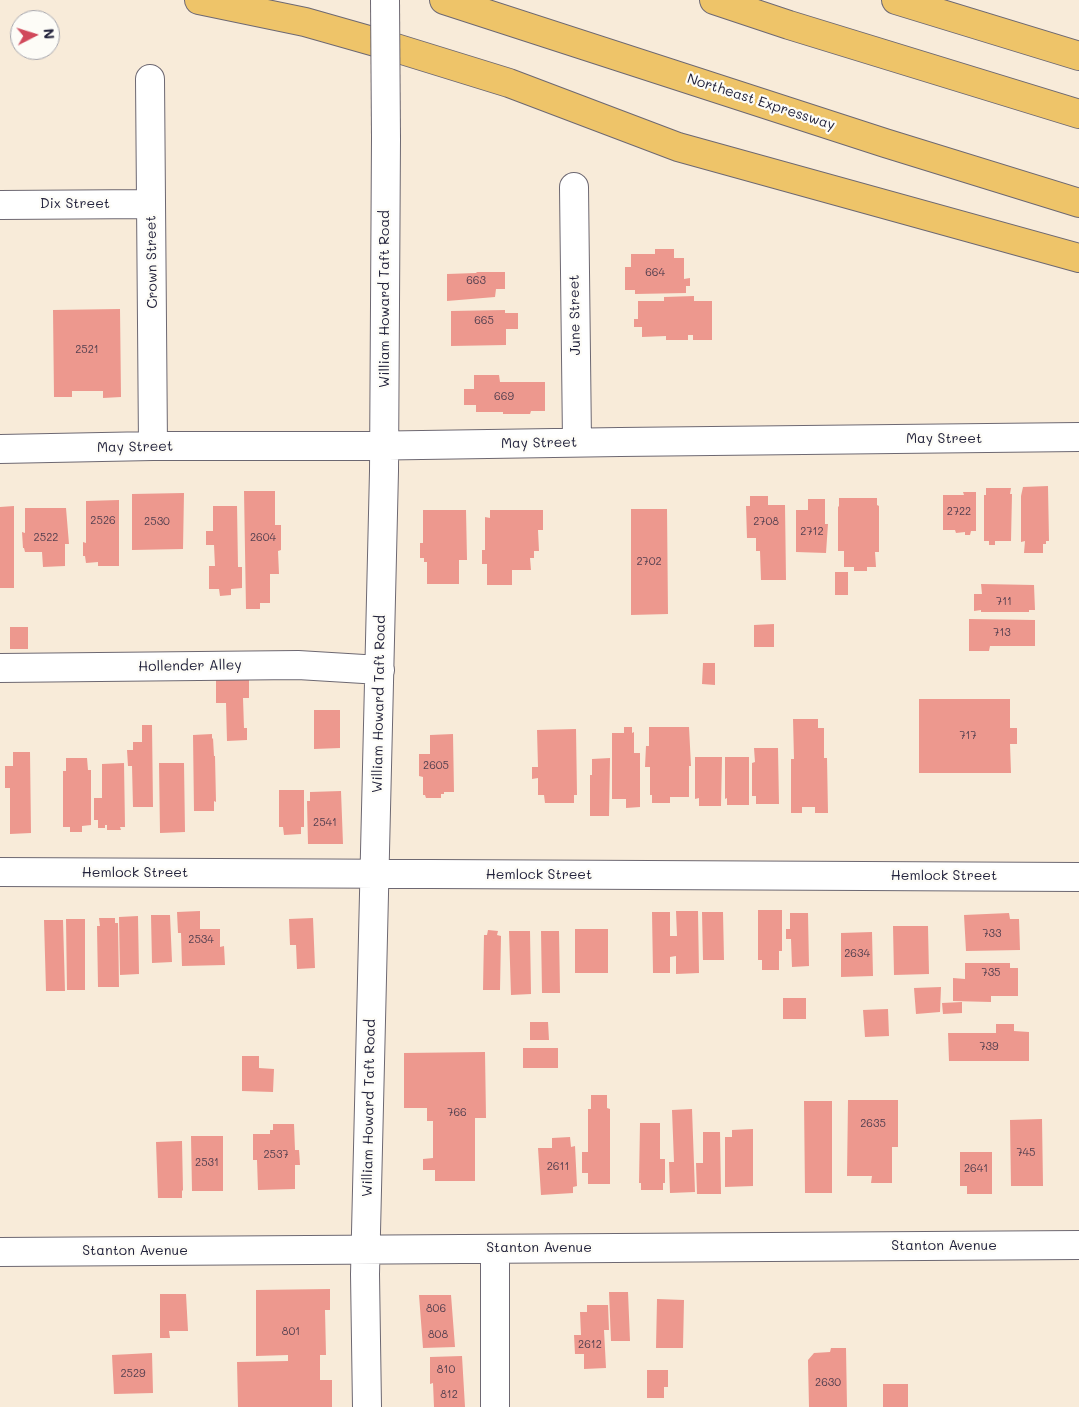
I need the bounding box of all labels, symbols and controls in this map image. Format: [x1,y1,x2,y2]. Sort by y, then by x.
north arrow [10,10,60,60]
text: N [40,28,59,40]
street label: Northeast Expressway [685,70,837,134]
street label: Dix Street [40,196,110,212]
street label: William Howard Taft Road [377,210,393,388]
street label: Crown Street [143,215,161,309]
house number: 664 [645,266,665,280]
house number: 663 [466,274,486,288]
street label: June Street [566,274,584,356]
house number: 665 [474,314,494,328]
house number: 2521 [75,343,99,357]
house number: 669 [494,390,514,404]
street label: May Street [906,431,982,447]
street label: May Street [501,434,577,452]
street label: May Street [97,438,173,456]
house number: 2722 [947,505,971,519]
house number: 2526 [90,514,116,528]
house number: 2530 [144,515,170,529]
house number: 2708 [753,515,779,529]
house number: 2712 [800,525,824,539]
house number: 2522 [34,531,58,545]
house number: 2604 [250,531,276,545]
house number: 2702 [636,555,662,569]
house number: 711 [996,595,1012,609]
street label: William Howard Taft Road [369,615,389,793]
house number: 713 [993,626,1011,640]
street label: Hollender Alley [138,657,242,675]
house number: 717 [959,729,977,743]
house number: 2605 [423,759,449,773]
house number: 2541 [313,816,337,830]
street label: Hemlock Street [82,865,188,881]
street label: Hemlock Street [486,867,592,883]
street label: Hemlock Street [891,868,997,884]
house number: 733 [982,927,1002,941]
house number: 2534 [188,933,214,947]
house number: 2634 [844,947,870,961]
house number: 735 [982,966,1000,980]
street label: William Howard Taft Road [359,1019,379,1197]
house number: 739 [979,1040,999,1054]
house number: 766 [447,1106,467,1120]
house number: 2635 [860,1117,886,1131]
house number: 745 [1017,1146,1035,1160]
house number: 2537 [263,1148,289,1162]
house number: 2531 [195,1156,219,1170]
house number: 2611 [547,1160,569,1174]
house number: 2641 [964,1162,988,1176]
street label: Stanton Avenue [891,1238,997,1254]
street label: Stanton Avenue [486,1240,592,1256]
street label: Stanton Avenue [82,1243,188,1259]
house number: 806 [426,1302,446,1316]
house number: 801 [282,1325,300,1339]
house number: 808 [428,1328,448,1342]
house number: 2612 [578,1338,602,1352]
house number: 810 [437,1363,455,1377]
house number: 2529 [120,1367,146,1381]
house number: 2630 [815,1376,841,1390]
house number: 812 [440,1388,458,1402]

